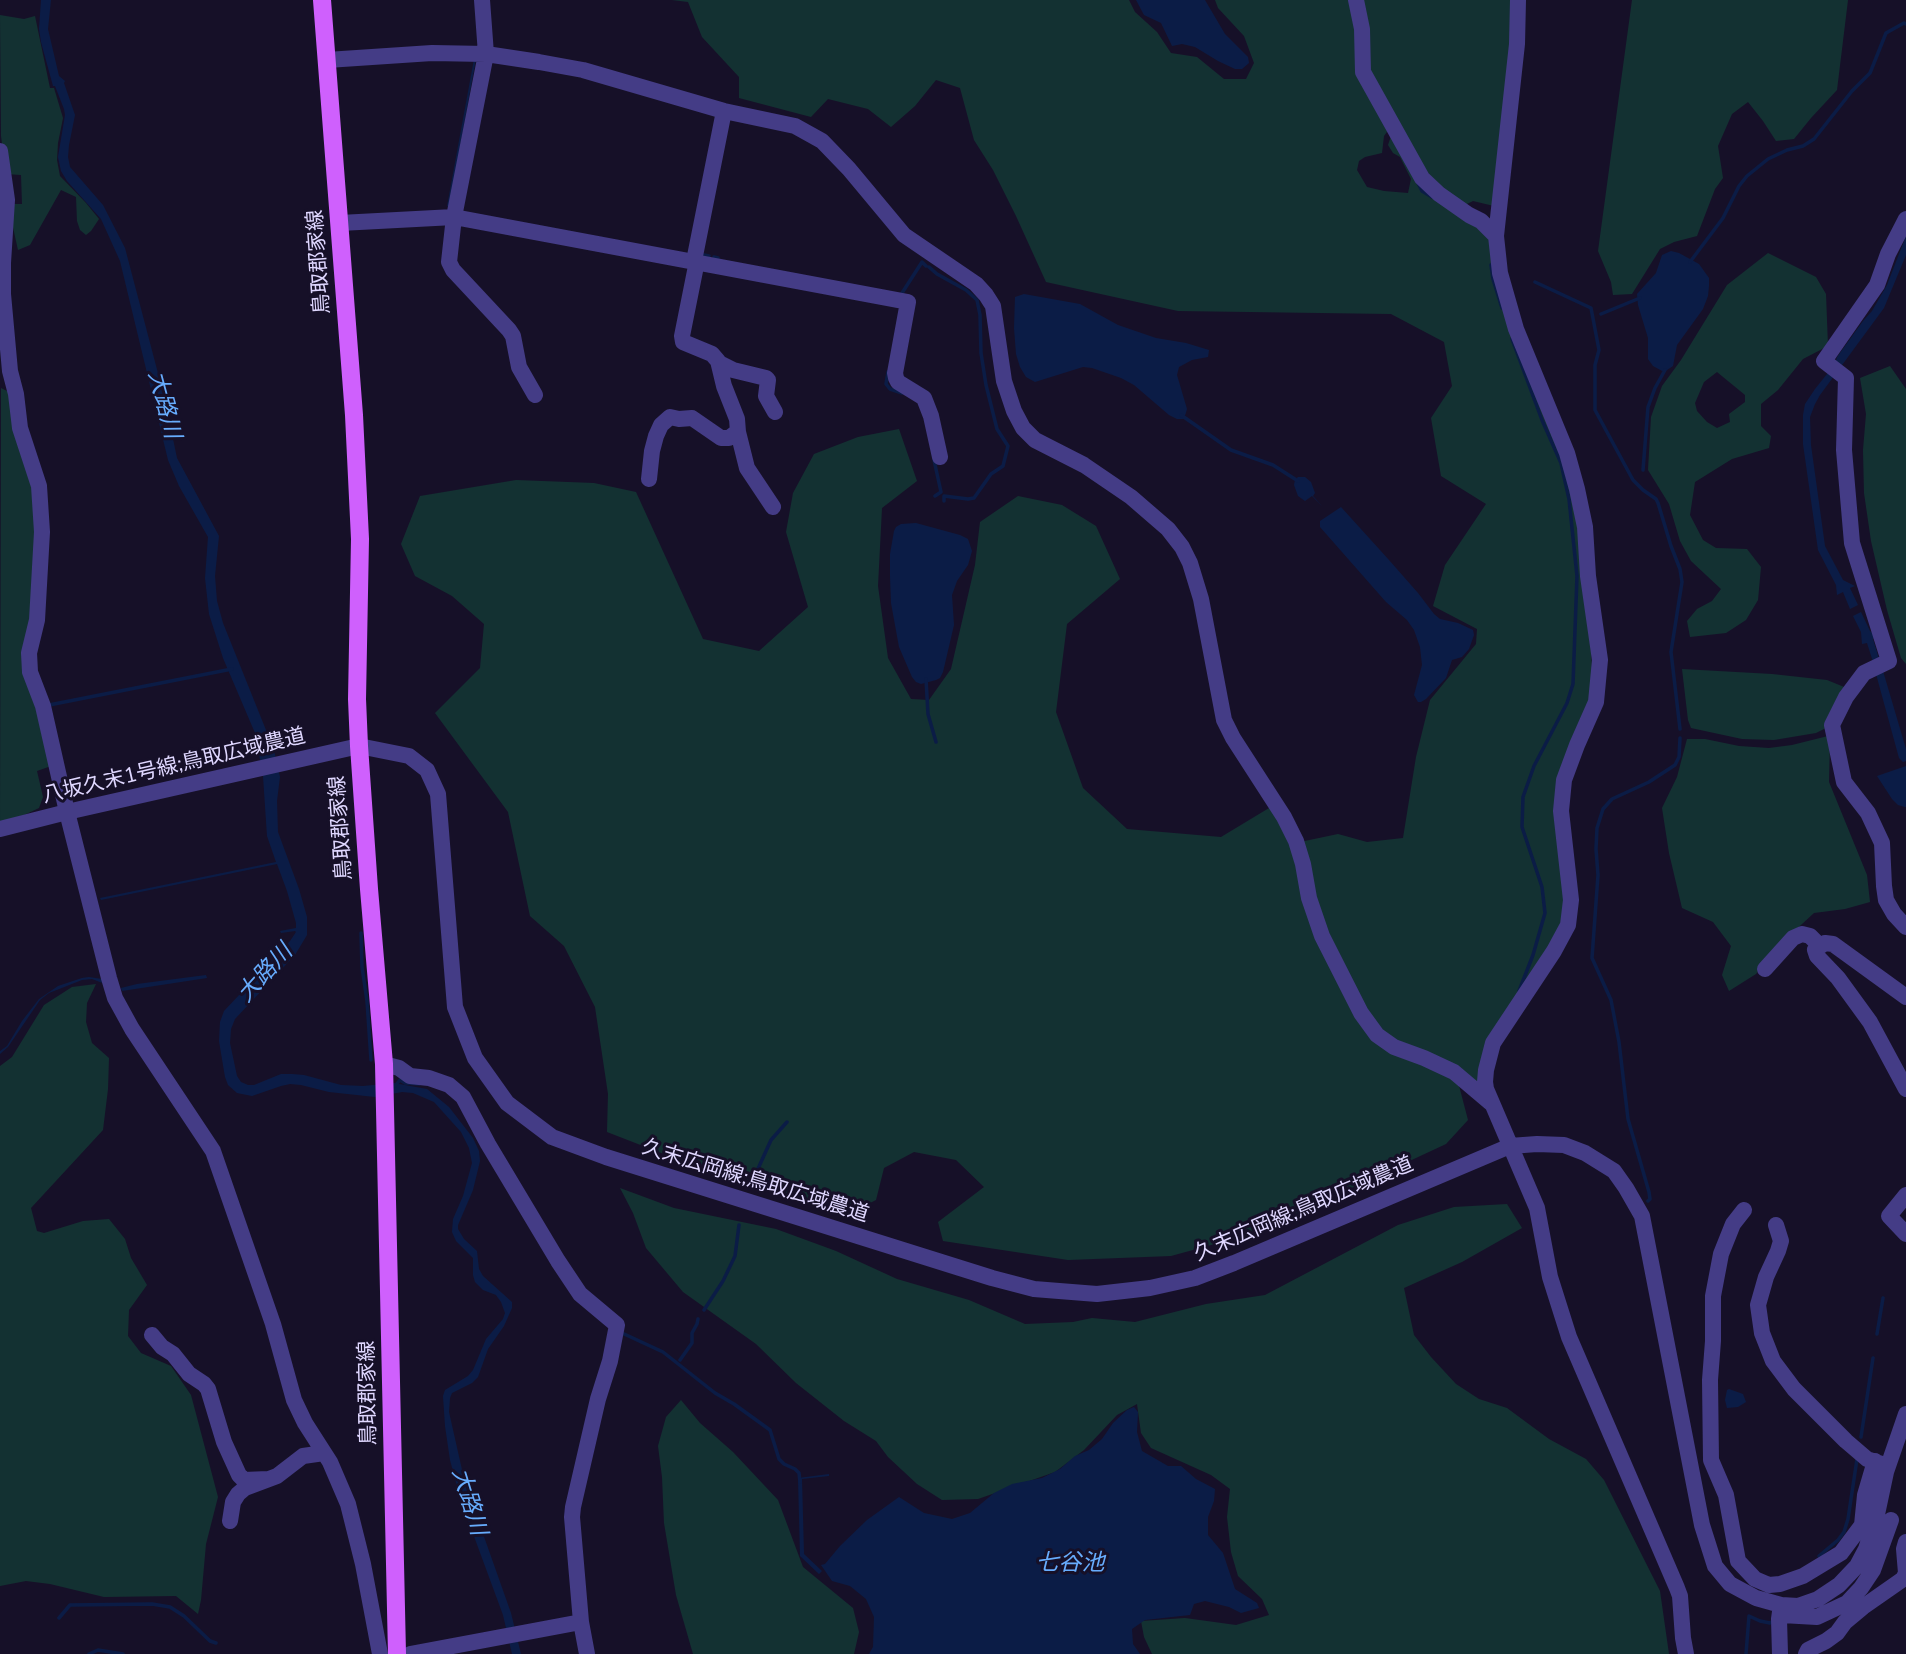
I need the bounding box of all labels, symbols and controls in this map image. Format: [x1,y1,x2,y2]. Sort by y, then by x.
street label: 鳥取郡家線 [304,209,336,315]
water label: 大路川 [141,368,185,442]
street label: 八坂久末1号線;鳥取広域農道 [40,724,308,810]
street label: 鳥取郡家線 [326,775,358,881]
water label: 大路川 [233,939,299,1009]
street label: 久末広岡線;鳥取広域農道 [639,1135,871,1229]
street label: 久末広岡線;鳥取広域農道 [1191,1152,1417,1268]
street label: 鳥取郡家線 [355,1340,383,1446]
water label: 大路川 [445,1465,491,1539]
water label: 七谷池 [1036,1550,1104,1578]

